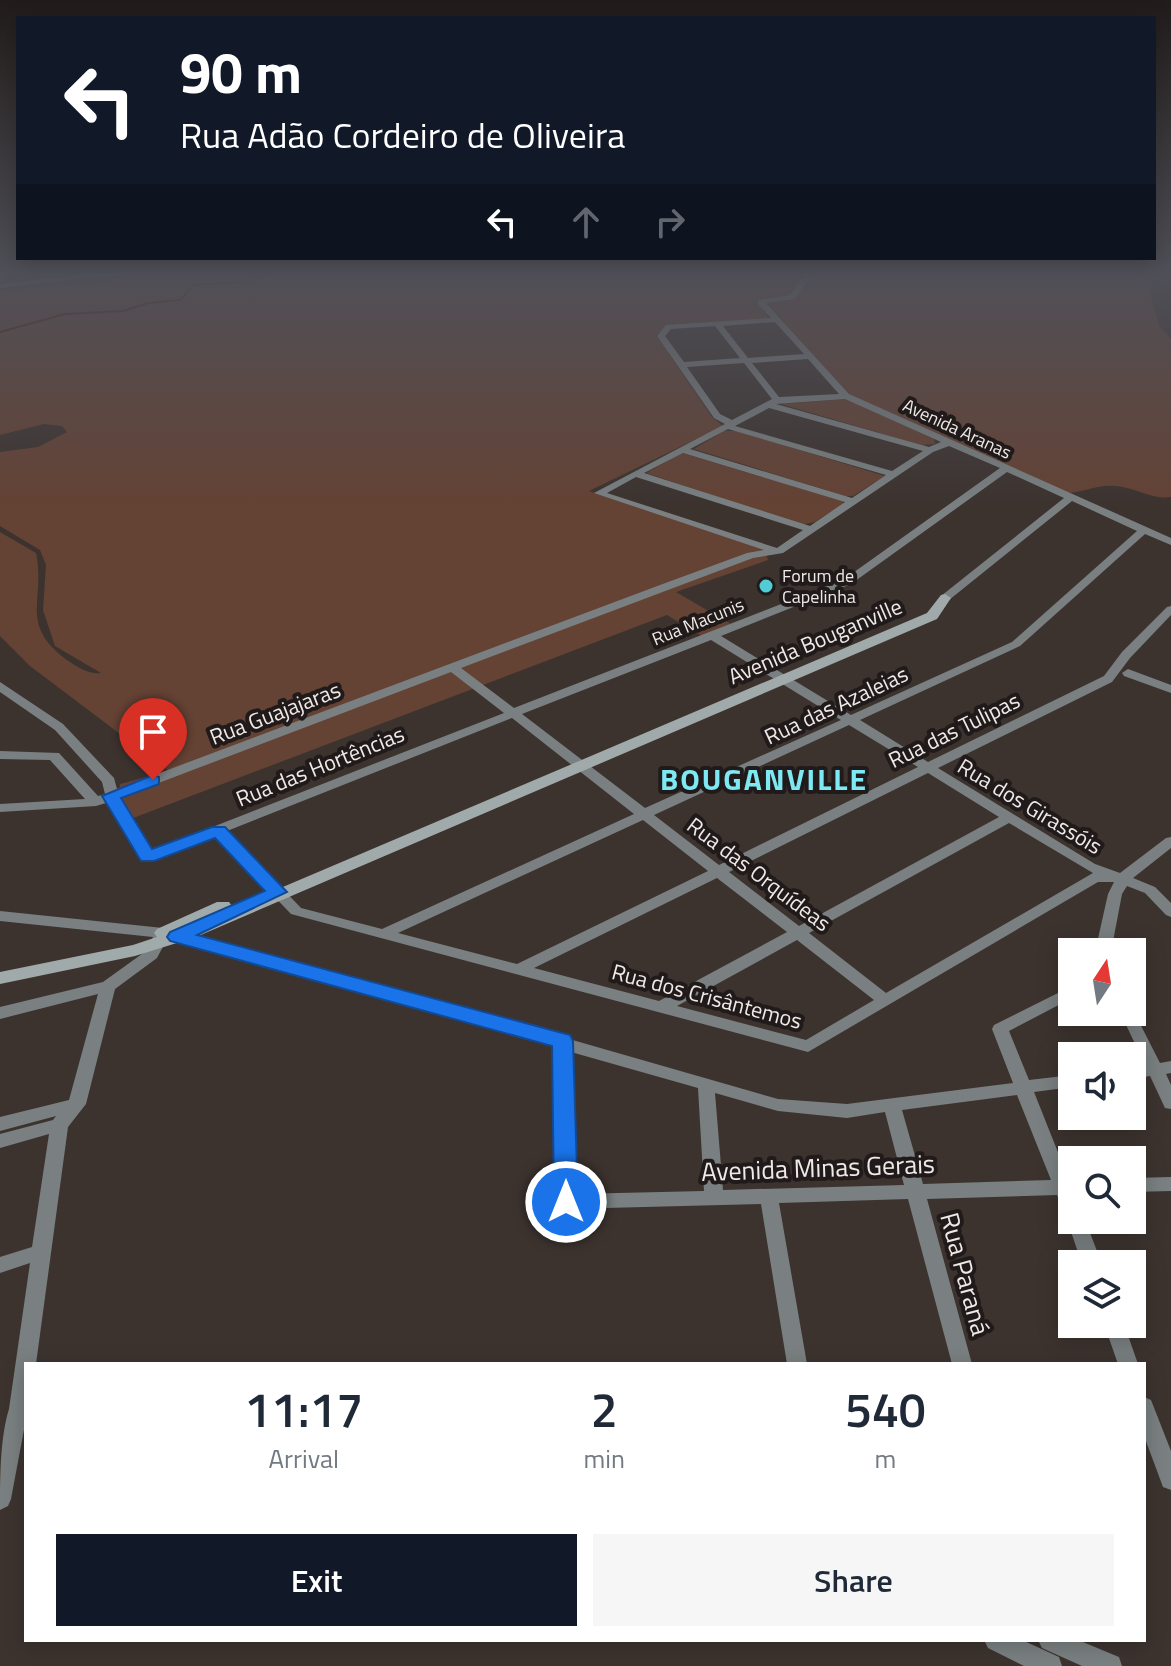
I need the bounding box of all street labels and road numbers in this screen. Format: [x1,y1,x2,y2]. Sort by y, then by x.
street label: Avenida Aranas [898,392,1016,466]
street label: Avenida Bouganville [723,589,907,693]
street label: Rua Macunis [648,591,748,652]
street label: Rua das Azaleias [758,657,914,753]
street label: Rua Guajajaras [205,672,345,754]
street label: Rua das Tulipas [882,683,1026,777]
street label: Rua das Hortências [231,717,409,815]
street label: Rua dos Girassóis [951,749,1109,863]
street label: Rua das Orquídeas [680,808,838,940]
street label: Rua dos Crisântemos [608,954,806,1038]
street label: Avenida Minas Gerais [700,1144,936,1191]
street label: Rua Paraná [930,1208,1001,1340]

